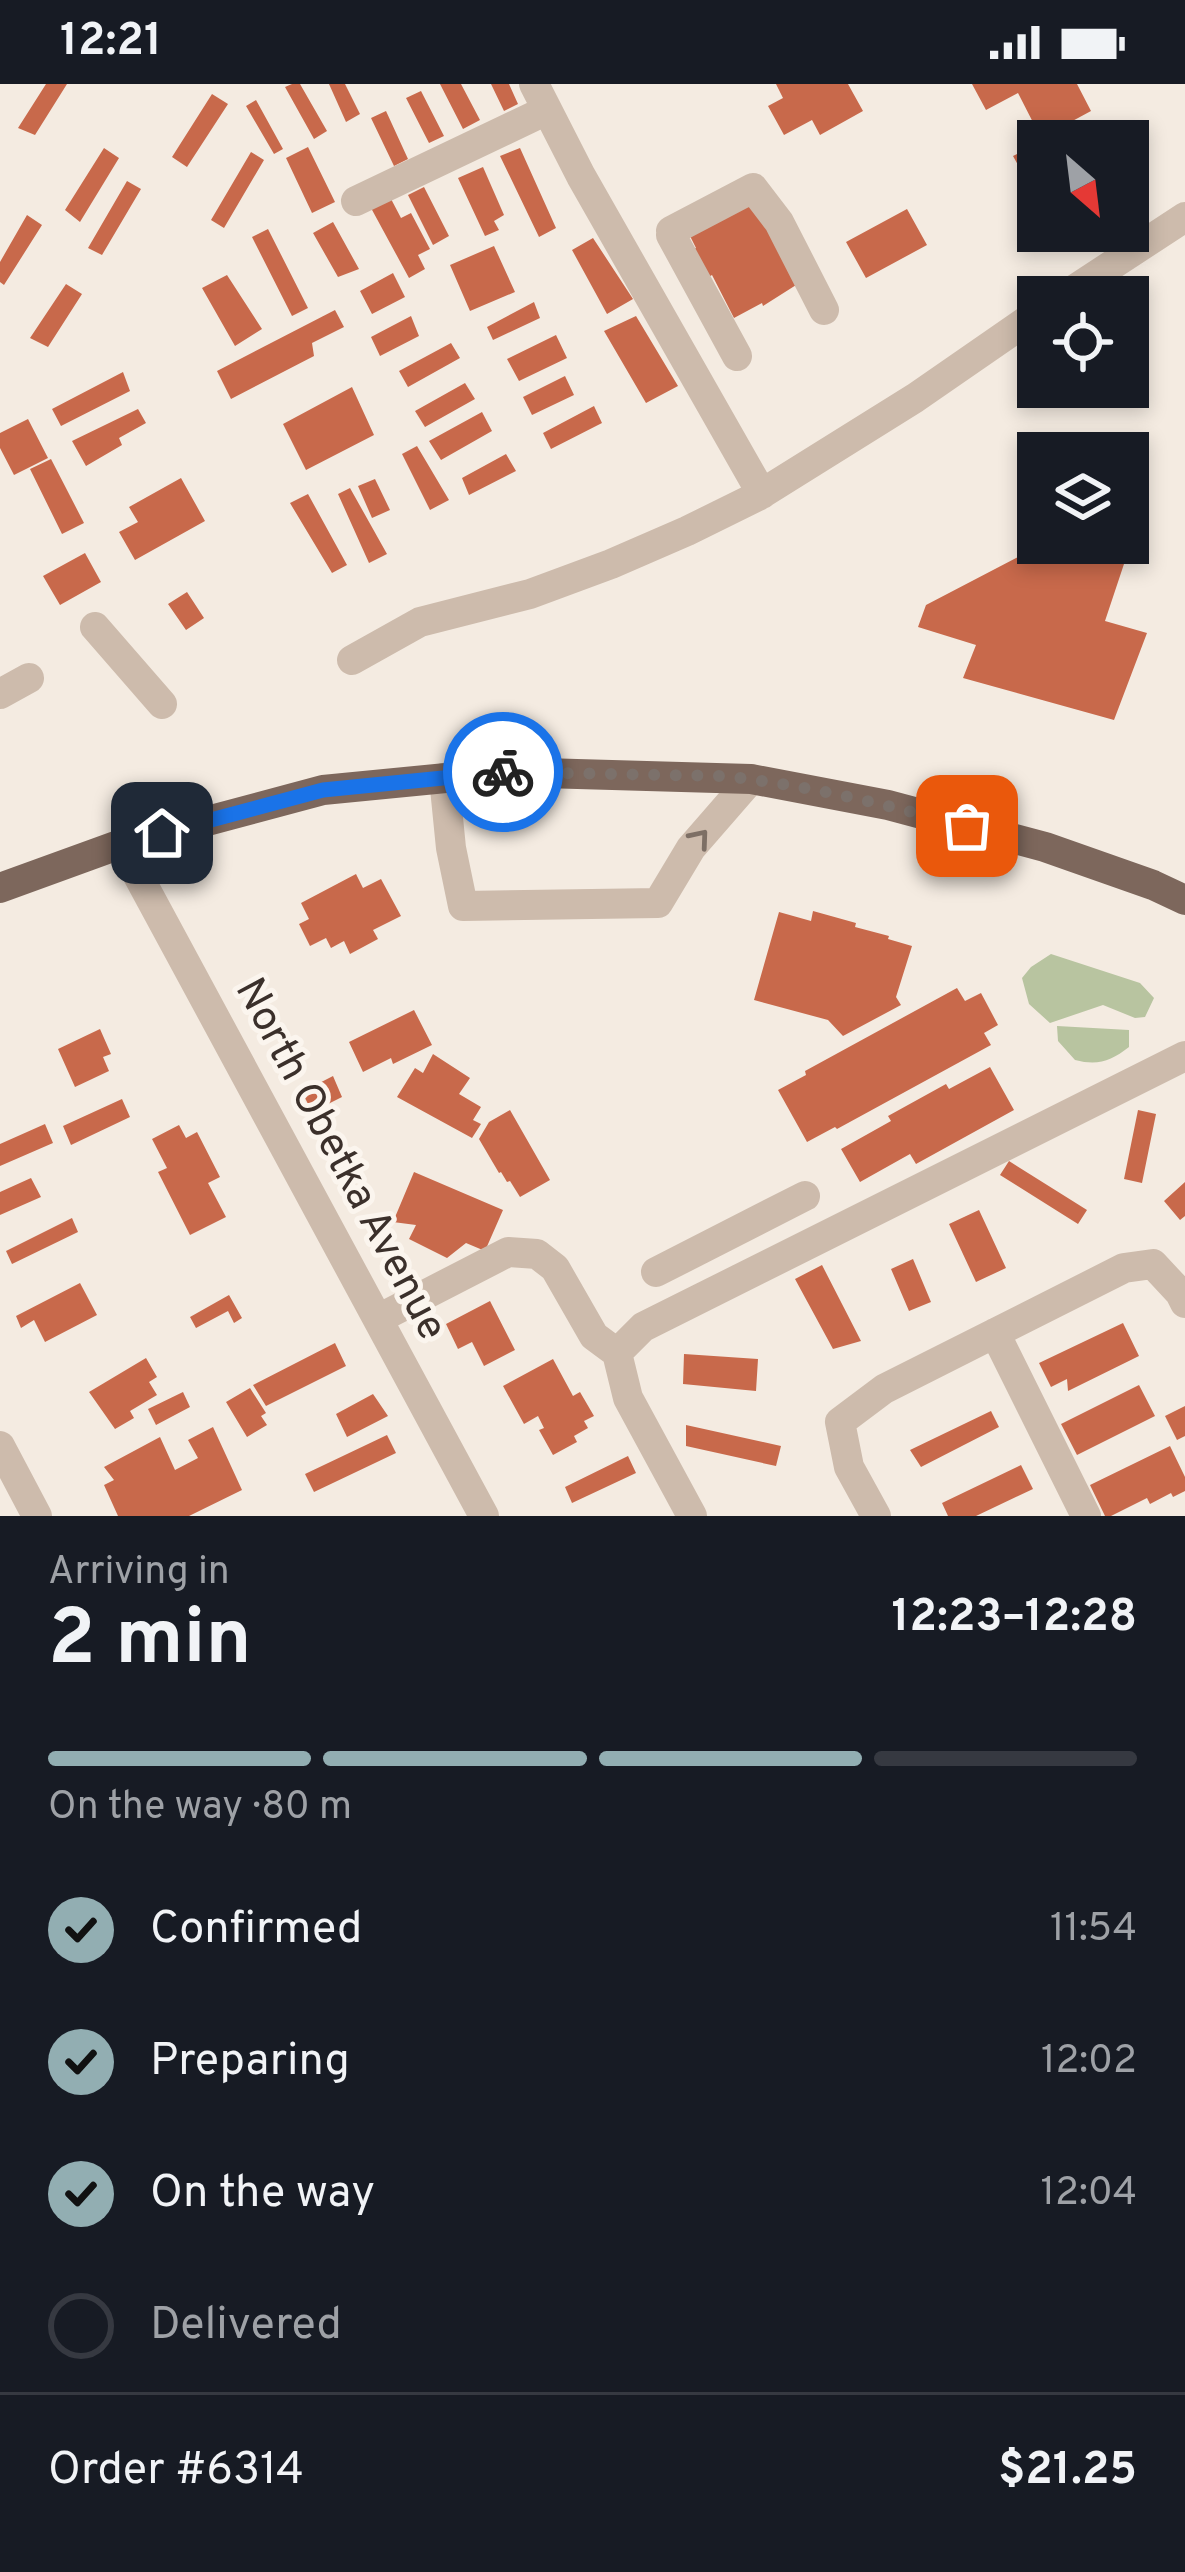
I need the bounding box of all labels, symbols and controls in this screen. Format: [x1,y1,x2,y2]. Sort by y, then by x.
text: 12:21 [60,14,162,71]
north arrow [1017,120,1149,252]
map controls [1017,120,1149,564]
button: locate [1017,276,1149,408]
button: layers [1017,432,1149,564]
courier [443,712,563,832]
icon: bike [470,739,536,805]
pin [916,775,1018,877]
pin [111,782,213,884]
icon: bag [934,793,1000,859]
icon: home [129,800,195,866]
one-way arrow [686,830,708,852]
street label: North Obetka Avenue [221,970,457,1350]
text: Arriving in [48,1549,230,1598]
text: 12:23–12:28 [891,1590,1137,1647]
text: 2 min [48,1593,252,1692]
text: On the way · 80 m [48,1784,352,1833]
icon: check [48,1897,114,1963]
text: Confirmed [150,1902,362,1959]
text: 11:54 [1050,1906,1137,1955]
icon: check [48,2029,114,2095]
text: Preparing [150,2034,350,2091]
text: 12:02 [1041,2038,1137,2087]
icon: check [48,2161,114,2227]
text: On the way [150,2166,375,2223]
text: 12:04 [1041,2170,1137,2219]
text: Delivered [150,2298,342,2355]
text: Order #6314 [48,2443,304,2500]
text: $21.25 [998,2443,1137,2500]

